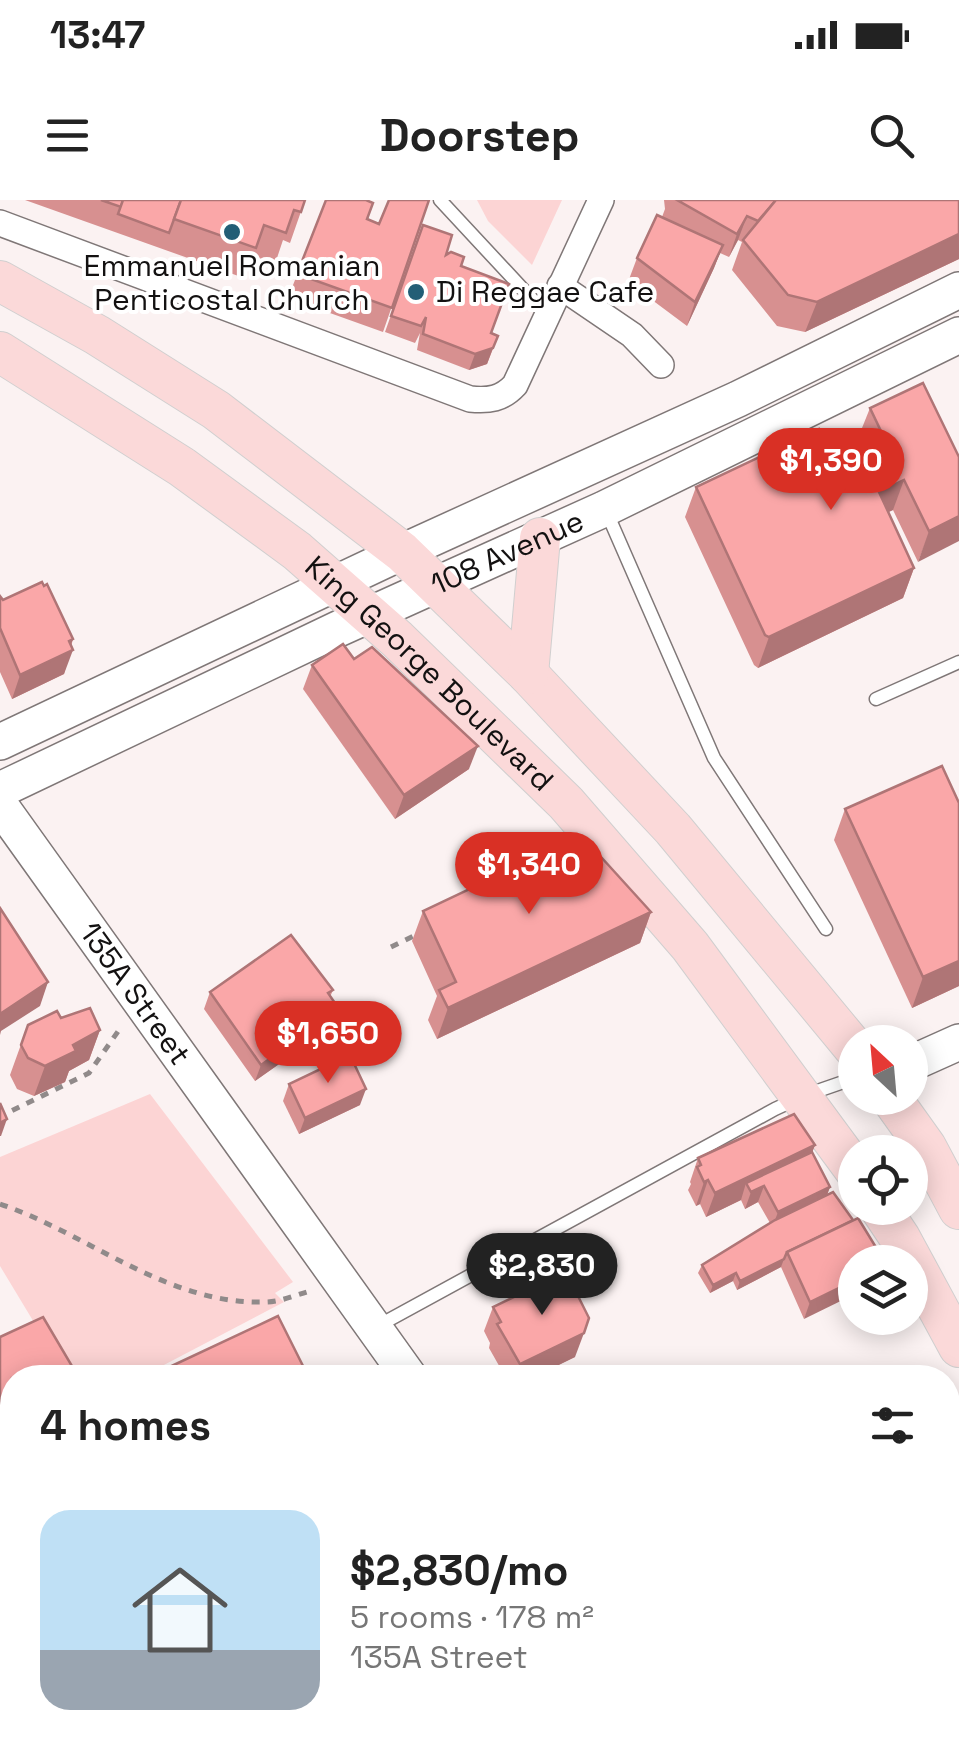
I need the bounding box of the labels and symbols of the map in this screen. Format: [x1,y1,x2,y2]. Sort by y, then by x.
marker: Emmanuel Romanian Penticostal Church [221,221,243,243]
place label: Emmanuel Romanian Penticostal Church [84,246,380,319]
place label: Di Reggae Cafe [436,272,654,311]
marker: Di Reggae Cafe [405,281,427,303]
pin: $1,390 [750,428,912,513]
street label: 108 Avenue [424,501,590,604]
street label: King George Boulevard [297,547,562,799]
pin: $1,340 [448,832,610,917]
street label: 135A Street [71,914,200,1072]
pin: $1,650 [247,1001,409,1086]
north arrow [838,1025,928,1115]
pin: $2,830 [461,1233,623,1318]

